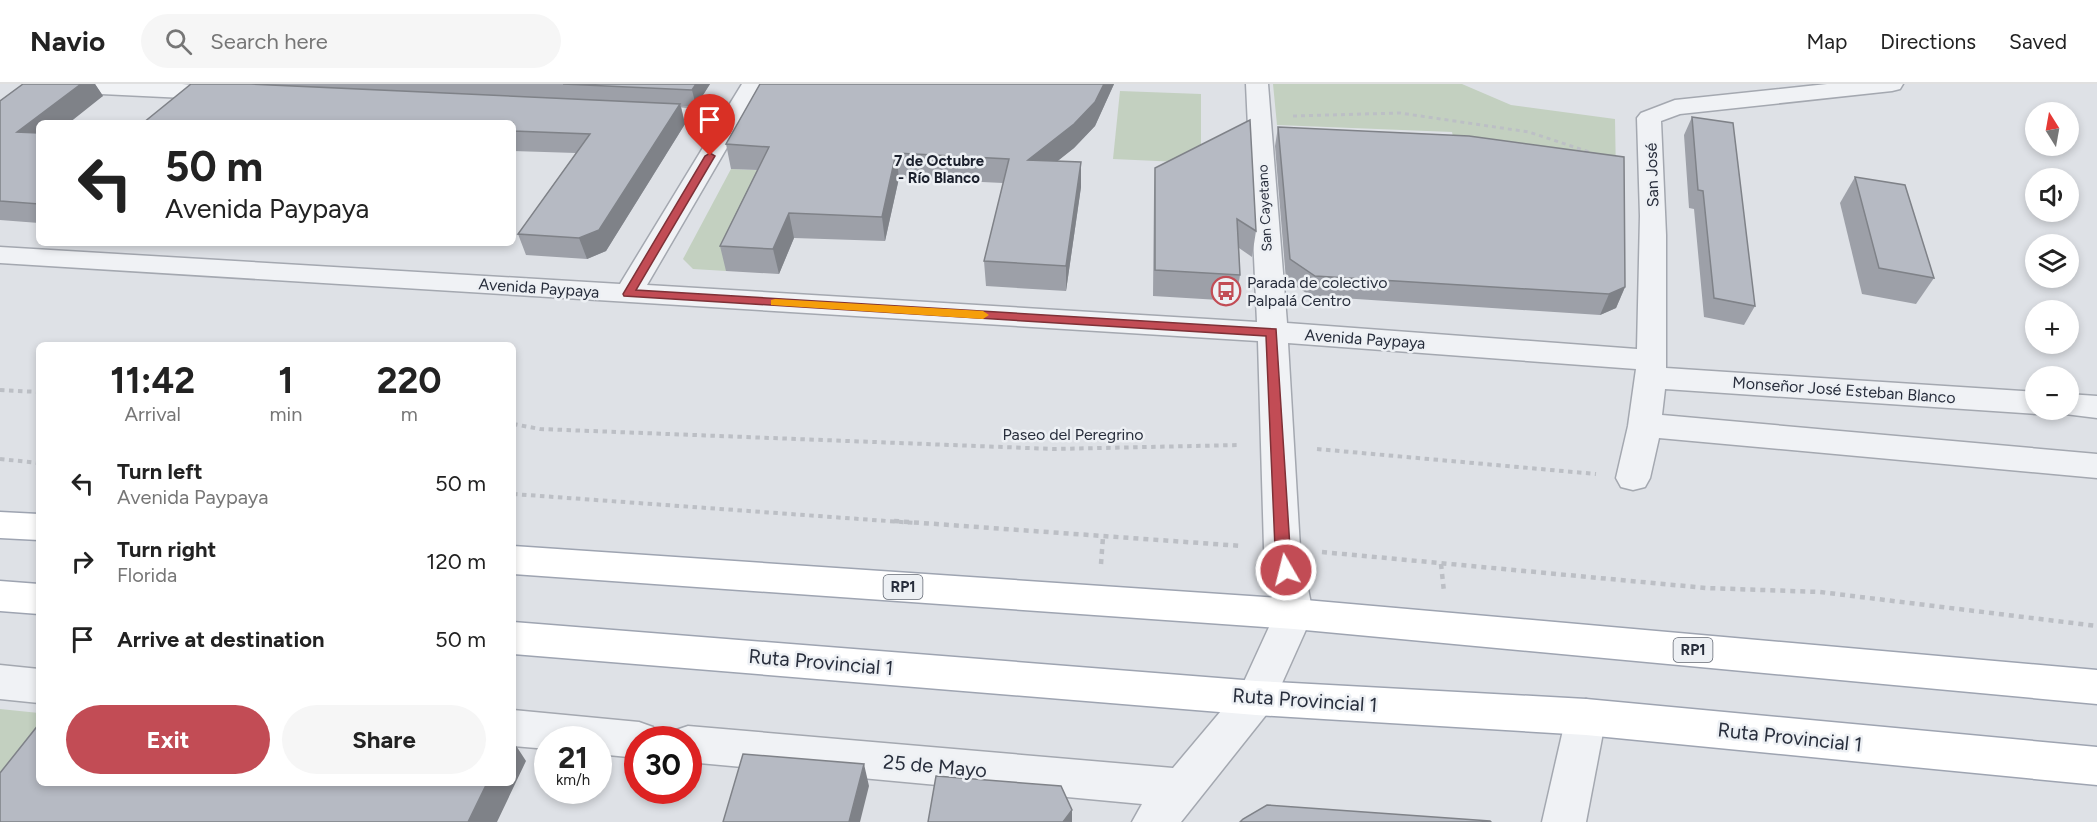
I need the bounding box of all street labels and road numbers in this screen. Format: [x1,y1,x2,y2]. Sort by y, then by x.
street label: San José [1641,142,1663,208]
street label: San Cayetano [1254,164,1276,252]
street label: Avenida Paypaya [478,274,600,302]
street label: Avenida Paypaya [1304,325,1426,353]
street label: Monseñor José Esteban Blanco [1732,373,1956,407]
street label: Paseo del Peregrino [1003,425,1143,444]
road number: RP1 [884,575,922,599]
road number: RP1 [1674,638,1712,662]
street label: Ruta Provincial 1 [748,644,894,680]
street label: Ruta Provincial 1 [1232,683,1378,717]
street label: Ruta Provincial 1 [1716,717,1864,757]
street label: 25 de Mayo [882,750,988,782]

